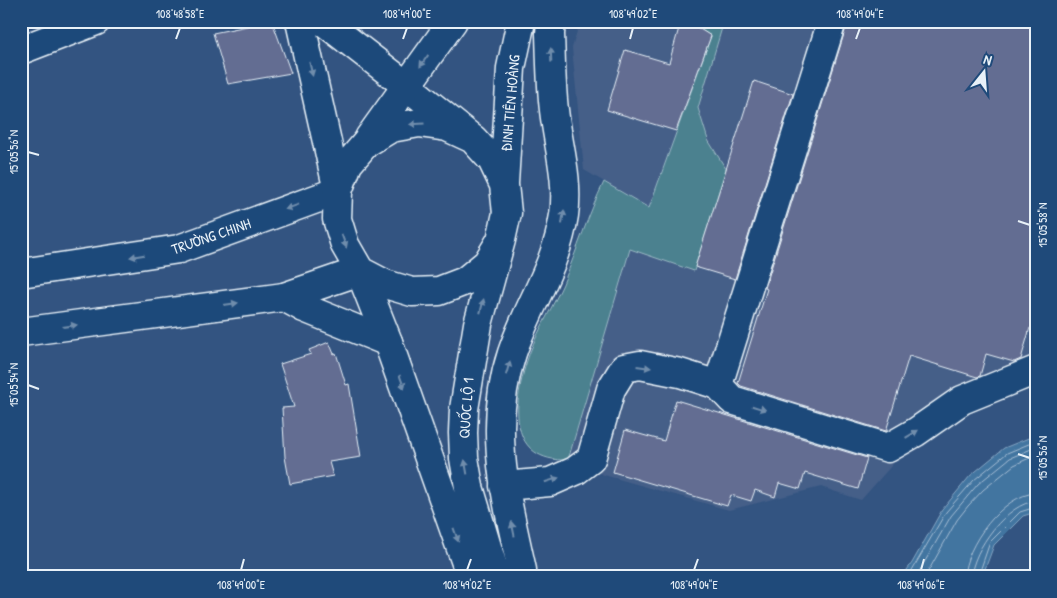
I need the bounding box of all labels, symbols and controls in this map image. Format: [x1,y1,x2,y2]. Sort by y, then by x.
text: 108°48'58"E [156,5,205,22]
text: 108°49'00"E [383,5,432,22]
text: 108°49'02"E [609,5,658,22]
text: 108°49'04"E [836,5,884,22]
one-way arrow [546,47,554,63]
north arrow [960,48,1010,98]
text: N [982,49,995,69]
street label: ĐINH TIÊN HOÀNG [495,53,525,152]
one-way arrow [419,54,430,67]
one-way arrow [307,61,315,76]
one-way arrow [408,120,424,128]
text: 15°05'56"N [5,130,22,174]
one-way arrow [284,203,299,211]
text: 15°05'58"N [1034,203,1051,247]
one-way arrow [560,208,568,224]
street label: TRƯỜNG CHINH [168,213,254,259]
one-way arrow [341,233,348,248]
one-way arrow [129,252,145,260]
one-way arrow [478,299,486,314]
one-way arrow [223,300,239,308]
one-way arrow [62,322,78,330]
one-way arrow [504,361,512,376]
text: 15°05'54"N [5,363,22,407]
one-way arrow [637,363,653,371]
one-way arrow [398,375,406,390]
street label: QUỐC LỘ 1 [453,377,479,439]
one-way arrow [752,404,767,412]
one-way arrow [905,430,918,439]
text: 15°05'56"N [1034,436,1051,480]
one-way arrow [461,459,469,475]
one-way arrow [545,475,560,483]
one-way arrow [509,521,517,536]
one-way arrow [452,528,460,543]
text: 108°49'00"E [217,576,266,593]
text: 108°49'02"E [443,576,492,593]
text: 108°49'04"E [670,576,718,593]
text: 108°49'06"E [897,576,946,593]

